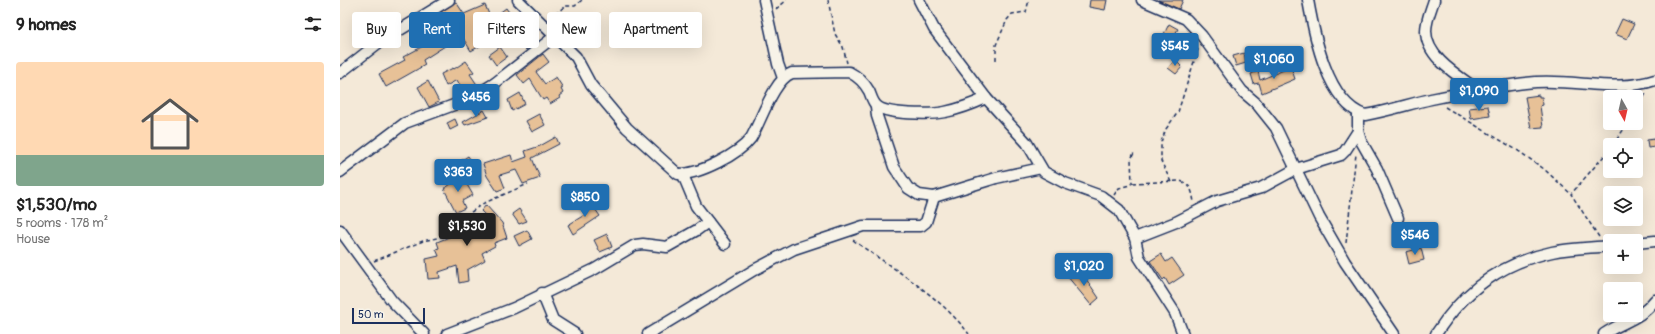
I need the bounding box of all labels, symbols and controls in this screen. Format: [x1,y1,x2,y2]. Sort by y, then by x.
chip: Buy [352,12,401,48]
chip: Rent [409,12,465,48]
chip: Filters [473,12,539,48]
chip: New [547,12,601,48]
chip: Apartment [609,12,702,48]
icon: filters [302,13,324,35]
text: 9 homes [16,14,76,35]
pin: $545 [1151,33,1199,67]
text: $545 [1161,38,1189,54]
pin: $1,060 [1241,46,1307,80]
text: $1,060 [1254,51,1294,67]
pin: $1,090 [1446,78,1512,112]
text: $1,090 [1459,83,1499,99]
pin: $456 [452,84,500,118]
icon: home [134,88,206,160]
text: $456 [461,89,491,105]
north arrow [1603,90,1643,130]
map controls [1603,90,1643,322]
button: locate [1603,138,1643,178]
pin: $363 [434,159,482,193]
text: $363 [443,164,473,180]
pin: $850 [561,184,609,218]
button: layers [1603,186,1643,226]
text: $850 [570,189,600,205]
text: $1,530/mo [16,194,97,215]
pin: $1,530 [434,213,500,247]
text: 5 rooms · 178 m² [16,215,108,231]
text: $1,530 [448,218,486,234]
pin: $546 [1391,222,1439,256]
text: $546 [1400,227,1430,243]
text: House [16,231,50,247]
button: + [1603,234,1643,274]
pin: $1,020 [1051,253,1117,287]
text: $1,020 [1064,258,1104,274]
button: − [1603,282,1643,322]
scale bar [352,306,425,325]
text: 50 m [358,308,384,321]

